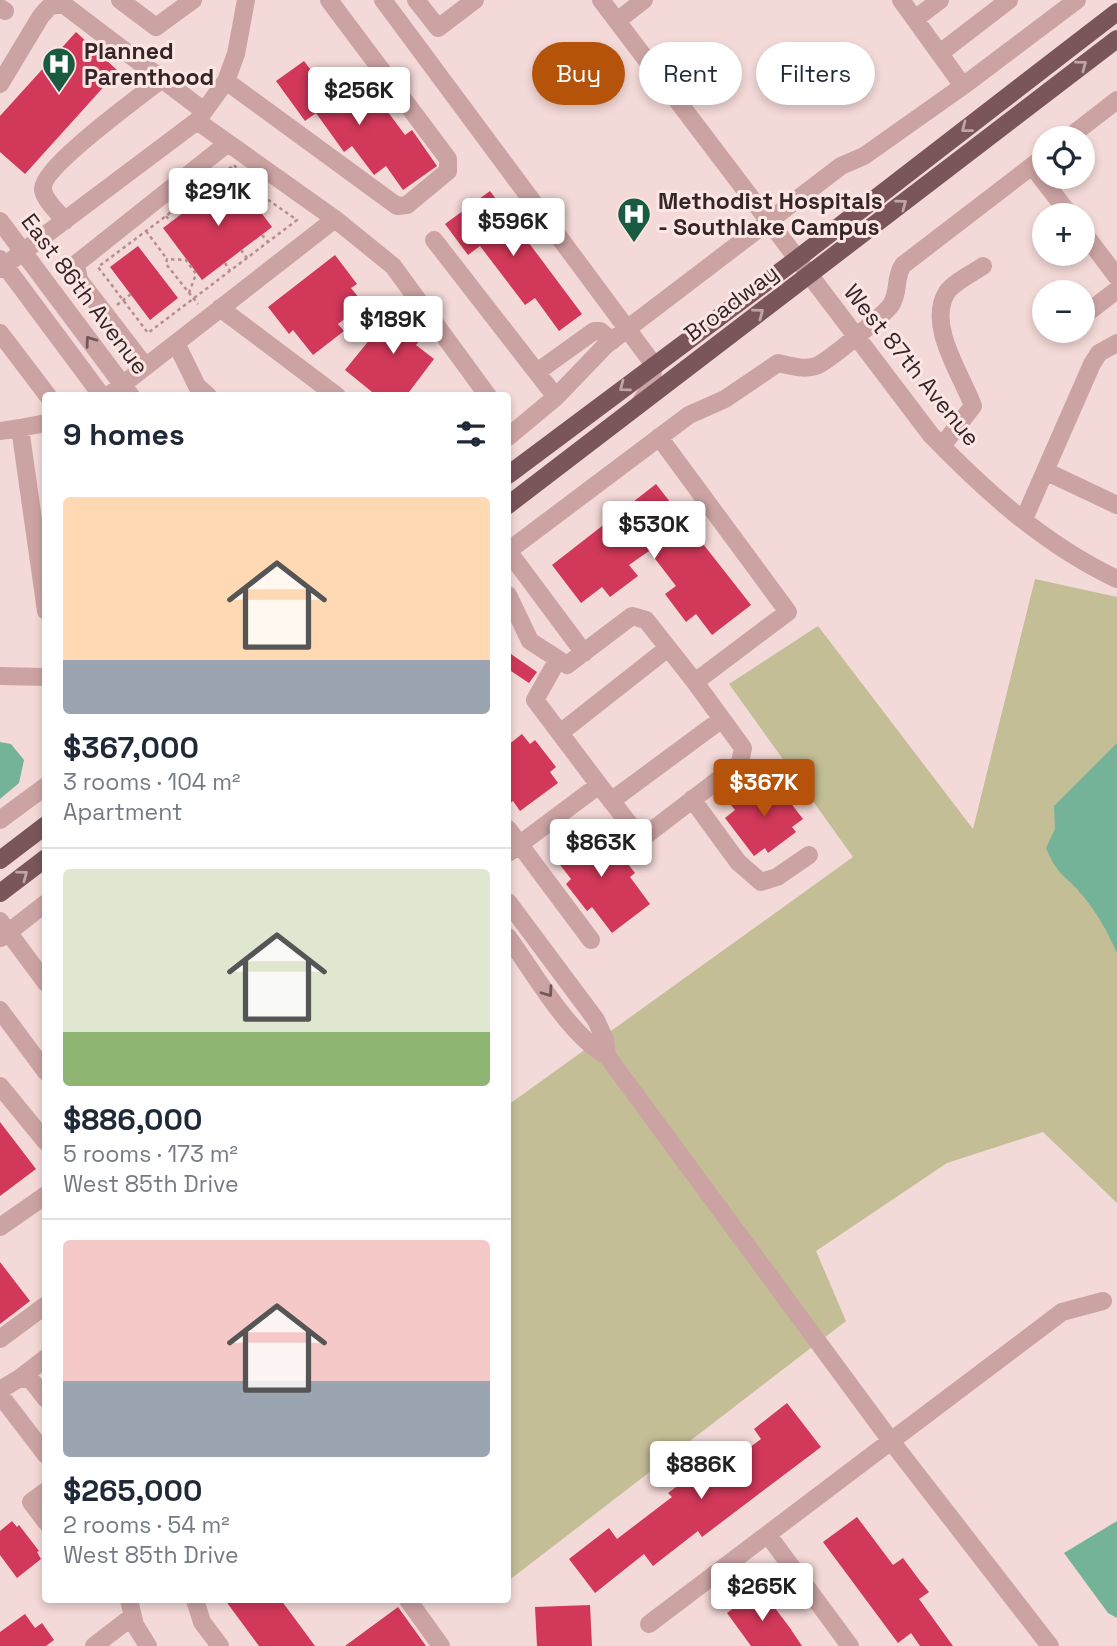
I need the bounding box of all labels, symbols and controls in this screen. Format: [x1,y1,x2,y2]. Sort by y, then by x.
place label: Planned Parenthood [84,36,214,92]
chip: Buy [532,42,625,105]
chip: Rent [639,42,742,105]
chip: Filters [756,42,875,105]
hospital icon: Planned Parenthood [40,45,78,94]
one-way arrow [1075,61,1087,74]
pin: $256K [310,68,408,127]
text: $256K [324,75,394,105]
one-way arrow [961,120,974,133]
map controls [1032,126,1095,343]
button: locate [1032,126,1095,189]
pin: $291K [169,168,267,228]
text: $291K [185,176,251,206]
place label: Methodist Hospitals - Southlake Campus [658,186,883,242]
hospital icon: Methodist Hospitals - Southlake Campus [615,195,653,244]
pin: $596K [464,198,562,258]
one-way arrow [894,199,906,212]
button: + [1032,203,1095,266]
text: $596K [478,206,548,236]
street label: East 86th Avenue [15,207,155,381]
street label: Broadway [678,258,784,348]
street label: West 87th Avenue [837,278,987,452]
button: − [1032,280,1095,343]
pin: $189K [344,296,442,356]
text: $189K [360,304,426,334]
one-way arrow [751,308,764,321]
one-way arrow [86,336,98,349]
one-way arrow [619,379,632,392]
text: 9 homes [63,415,185,454]
icon: filters [452,415,490,453]
pin: $530K [605,502,703,561]
text: $530K [618,509,690,539]
icon: home [214,542,340,668]
text: $367,000 [63,728,199,767]
pin: $367K [715,760,813,819]
text: 3 rooms · 104 m² [63,767,240,797]
text: $367K [730,767,798,797]
text: Apartment [63,797,183,827]
pin: $863K [552,820,650,879]
text: $863K [566,827,636,857]
one-way arrow [15,871,27,884]
icon: home [214,914,340,1040]
one-way arrow [540,984,552,997]
text: $886,000 [63,1100,202,1139]
text: 5 rooms · 173 m² [63,1139,238,1169]
text: West 85th Drive [63,1169,239,1199]
icon: home [214,1285,340,1411]
pin: $886K [652,1442,750,1501]
text: $886K [666,1449,736,1479]
text: $265,000 [63,1471,202,1510]
text: 2 rooms · 54 m² [63,1510,230,1540]
text: West 85th Drive [63,1540,239,1570]
pin: $265K [713,1564,811,1623]
text: $265K [727,1571,797,1601]

